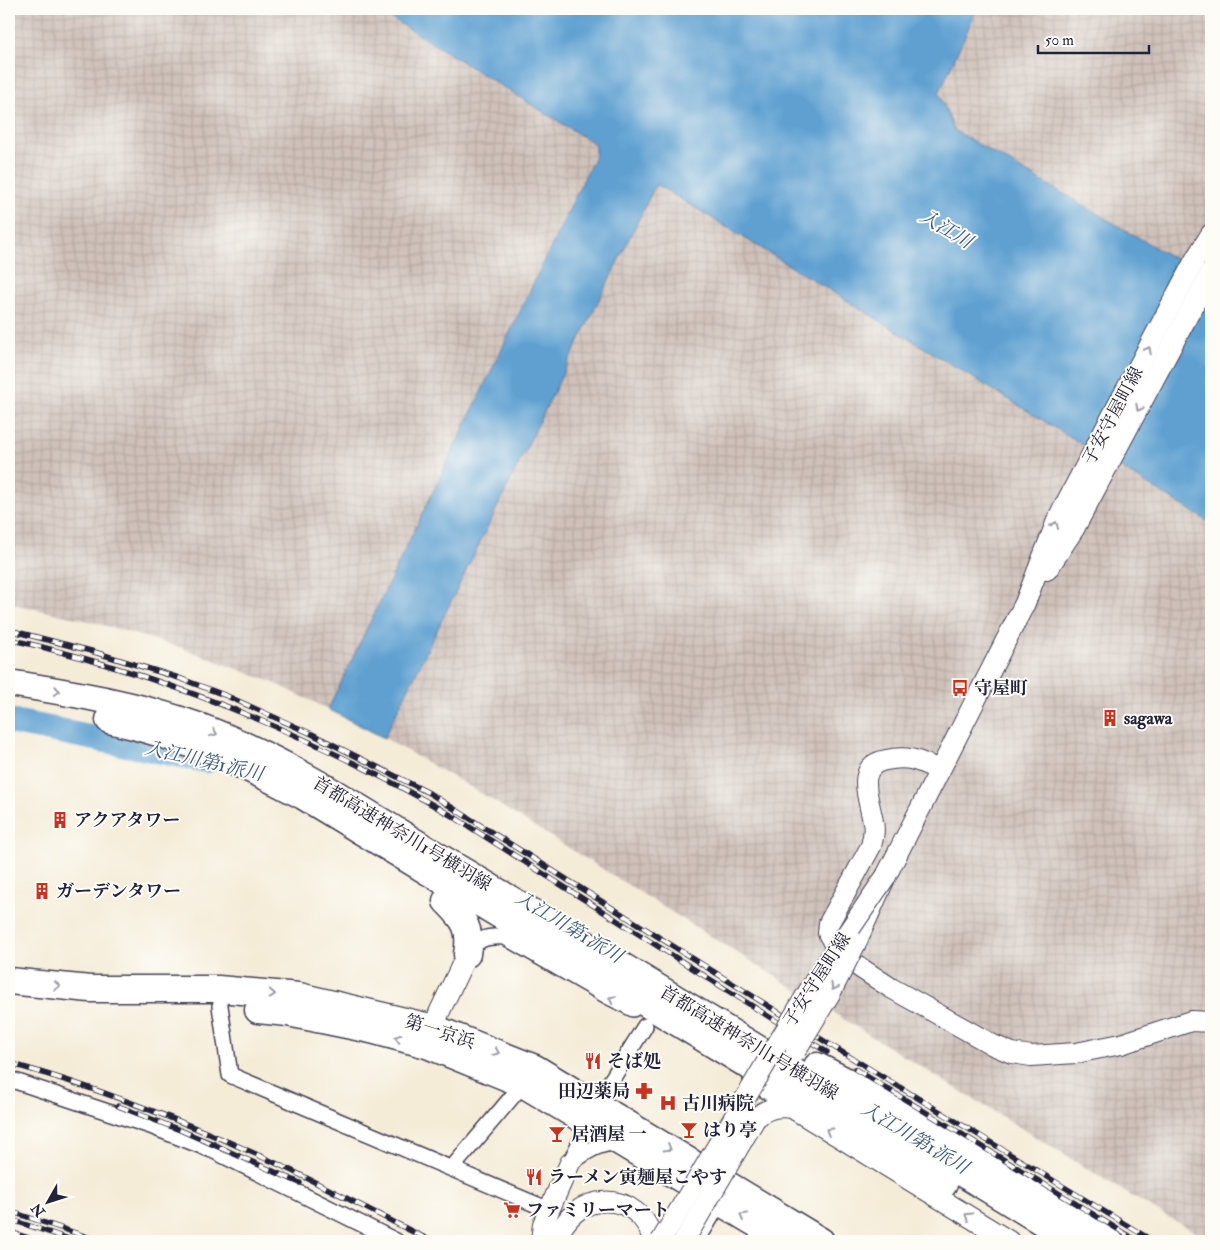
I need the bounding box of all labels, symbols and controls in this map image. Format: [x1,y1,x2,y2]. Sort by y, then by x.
scale bar [1038,22,1149,54]
text: 50 m [1045,31,1074,50]
water label: 入江川 [915,204,978,255]
one-way arrow [1141,347,1151,356]
street label: 子安守屋町線 [1077,363,1149,469]
one-way arrow [1135,402,1145,411]
one-way arrow [1049,521,1060,530]
place label: 守屋町 [974,677,1028,700]
bus stop icon: 守屋町 [950,678,970,698]
one-way arrow [53,685,61,695]
place label: sagawa [1124,707,1173,730]
building icon: sagawa [1100,708,1120,728]
one-way arrow [209,727,217,737]
water label: 入江川第1派川 [142,736,268,787]
street label: 首都高速神奈川1号横羽線 [308,771,496,897]
place label: アクアタワー [74,809,180,832]
building icon: アクアタワー [50,810,70,830]
place label: ガーデンタワー [56,880,181,903]
building icon: ガーデンタワー [32,881,52,901]
water label: 入江川第1派川 [511,886,629,969]
street label: 子安守屋町線 [778,928,856,1032]
street label: 首都高速神奈川1号横羽線 [655,980,843,1106]
one-way arrow [53,981,61,992]
one-way arrow [830,981,840,990]
one-way arrow [268,988,276,999]
one-way arrow [609,995,618,1005]
street label: 第一京浜 [402,1010,478,1054]
one-way arrow [395,1033,403,1043]
one-way arrow [491,1045,500,1056]
place label: そば処 [607,1050,661,1073]
restaurant icon: そば処 [583,1051,603,1071]
place label: 田辺薬局 [558,1080,630,1103]
pharmacy icon: 田辺薬局 [634,1081,654,1101]
place label: 古川病院 [682,1092,754,1115]
hospital icon: 古川病院 [658,1093,678,1113]
water label: 入江川第1派川 [857,1097,975,1180]
place label: はり亭 [703,1119,757,1142]
bar icon: はり亭 [679,1120,699,1140]
place label: 居酒屋 一 [571,1123,647,1146]
bar icon: 居酒屋 一 [547,1124,567,1144]
one-way arrow [825,1127,834,1137]
one-way arrow [662,1142,671,1152]
place label: ラーメン寅麺屋こやす [548,1166,727,1189]
restaurant icon: ラーメン寅麺屋こやす [524,1167,544,1187]
north arrow [22,1178,72,1228]
text: N [27,1199,49,1221]
place label: ファミリーマート [526,1199,670,1222]
supermarket icon: ファミリーマート [502,1200,522,1220]
one-way arrow [964,1212,973,1222]
one-way arrow [739,1213,748,1223]

